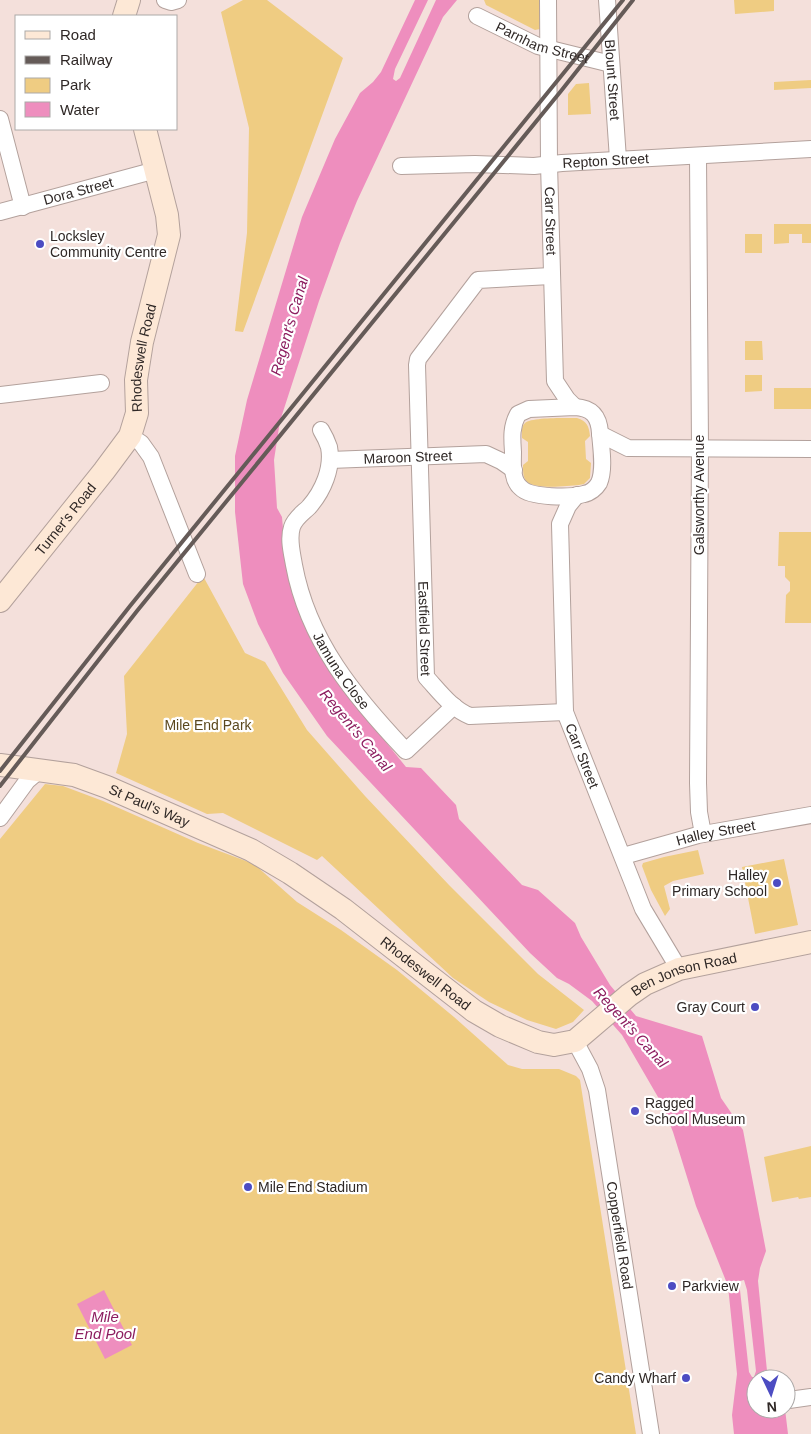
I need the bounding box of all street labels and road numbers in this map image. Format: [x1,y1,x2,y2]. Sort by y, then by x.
street label: Parnham Street [493,18,591,66]
street label: Blount Street [602,39,623,121]
street label: Repton Street [562,150,649,171]
street label: Dora Street [42,174,115,208]
street label: Carr Street [542,186,560,256]
street label: Rhodeswell Road [128,302,159,412]
street label: Galsworthy Avenue [691,435,707,555]
street label: Maroon Street [363,447,453,467]
street label: Turner's Road [32,480,99,558]
street label: Eastfield Street [415,581,434,676]
street label: Jamuna Close [310,630,373,713]
street label: Carr Street [562,721,602,791]
street label: St Paul's Way [107,781,192,830]
street label: Halley Street [674,817,757,849]
street label: Rhodeswell Road [377,933,474,1013]
street label: Ben Jonson Road [628,949,738,999]
street label: Copperfield Road [603,1180,636,1290]

